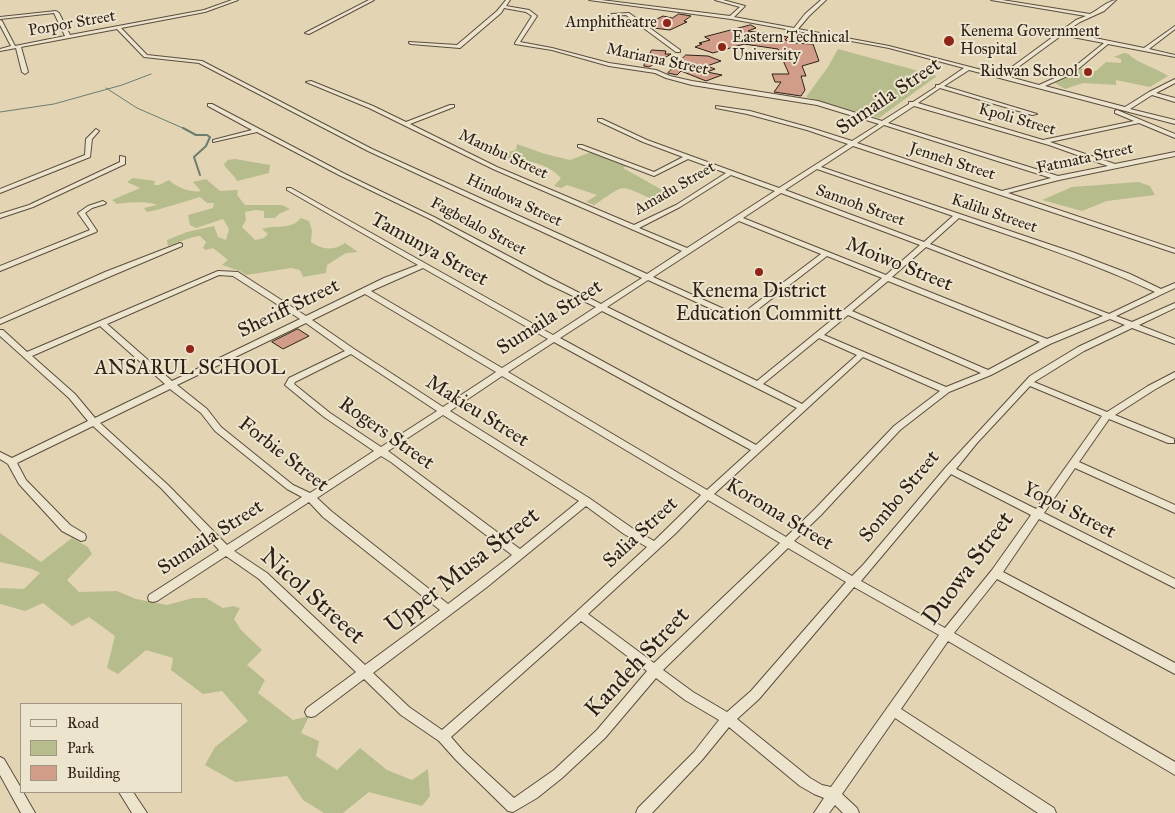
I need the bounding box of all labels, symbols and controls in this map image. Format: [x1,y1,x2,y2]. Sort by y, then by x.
street label: Porpor Street [27,7,117,41]
place label: Amphitheatre [566,13,657,33]
marker: Amphitheatre [661,17,673,29]
place label: Kenema Government Hospital [960,22,1100,60]
place label: Eastern Technical University [732,28,849,66]
marker: Kenema Government Hospital [942,34,956,48]
street label: Mariama Street [604,40,710,80]
marker: Eastern Technical University [716,41,728,53]
street label: Sumaila Street [832,53,946,141]
place label: Ridwan School [980,62,1078,82]
marker: Ridwan School [1082,66,1094,78]
street label: Kpoli Street [976,100,1058,140]
street label: Mambu Street [455,126,551,184]
street label: Jenneh Street [907,139,997,185]
street label: Fatmata Street [1035,139,1135,179]
street label: Amadu Street [631,158,719,220]
street label: Hindowa Street [463,170,565,232]
street label: Sannoh Street [813,181,907,231]
street label: Kalilu Streeet [949,190,1039,238]
street label: Fagbelalo Street [427,194,529,260]
street label: Tamunya Street [366,208,492,292]
street label: Moiwo Street [842,233,956,297]
marker: Kenema District Education Committ [753,266,765,278]
street label: Sheriff Street [234,274,344,344]
street label: Sumaila Street [493,275,607,361]
place label: Kenema District Education Committ [676,280,842,327]
marker: ANSARUL SCHOOL [184,343,196,355]
place label: ANSARUL SCHOOL [95,357,285,381]
street label: Makieu Street [421,371,533,453]
street label: Rogers Street [334,392,438,476]
street label: Forbie Street [233,412,333,498]
street label: Sombo Street [855,446,945,548]
street label: Koroma Street [721,474,837,556]
street label: Yopoi Street [1018,477,1120,545]
street label: Salia Street [599,492,683,574]
street label: Sumaila Street [154,495,268,581]
street label: Upper Musa Street [380,502,546,640]
street label: Duowa Street [917,507,1021,631]
street label: Nicol Streeet [254,543,370,651]
street label: Kandeh Street [580,602,696,724]
legend [20,703,182,793]
text: Road [67,714,99,732]
text: Park [67,739,94,757]
text: Building [67,764,120,782]

